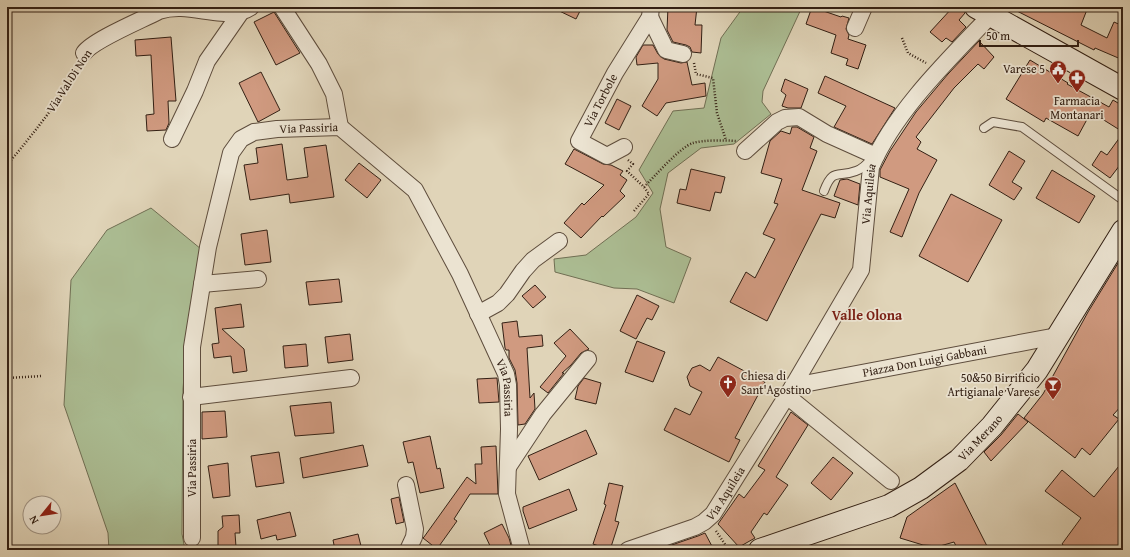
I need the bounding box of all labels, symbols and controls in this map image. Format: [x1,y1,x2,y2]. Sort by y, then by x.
scale bar [980,22,1078,48]
text: 50 m [986,27,1010,44]
street label: Via Val Di Non [42,46,96,116]
public building icon: Varese 5 [1048,59,1068,84]
place label: Varese 5 [1003,60,1045,77]
pharmacy icon: Farmacia Montanari [1067,68,1087,93]
street label: Via Torbole [579,70,621,130]
place label: Farmacia Montanari [1050,92,1104,123]
street label: Via Passiria [279,118,339,137]
street label: Via Aquileia [856,160,880,225]
district label: Valle Olona [832,305,903,325]
street label: Piazza Don Luigi Gabbani [861,340,989,381]
street label: Via Passiria [492,356,518,417]
place label: Chiesa di Sant'Agostino [741,367,811,398]
place label: 50&50 Birrificio Artigianale Varese [947,369,1040,400]
church icon: Chiesa di Sant'Agostino [718,373,738,398]
bar icon: 50&50 Birrificio Artigianale Varese [1043,375,1063,400]
street label: Via Merano [954,411,1006,464]
street label: Via Passiria [183,438,200,497]
street label: Via Aquileia [702,463,749,524]
north arrow [22,495,62,535]
text: N [24,512,42,527]

